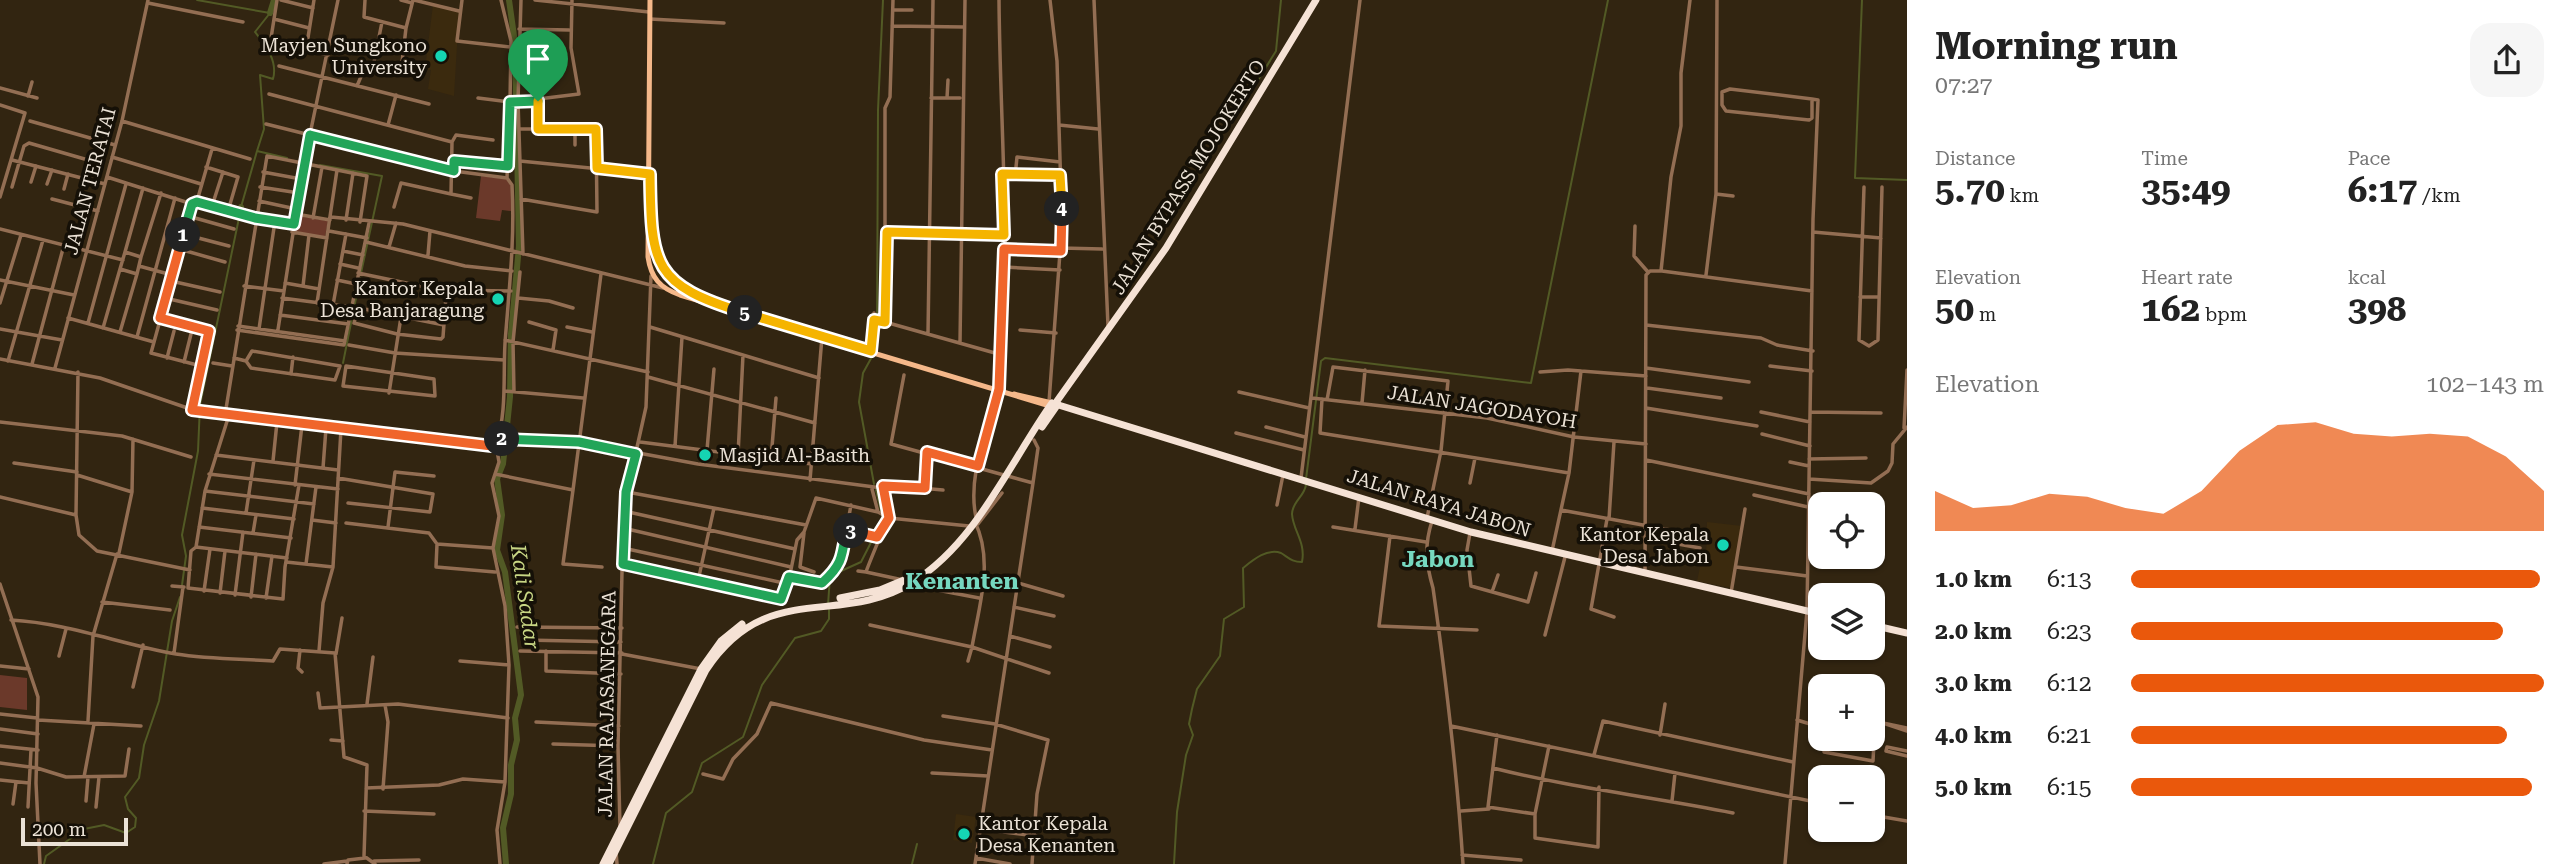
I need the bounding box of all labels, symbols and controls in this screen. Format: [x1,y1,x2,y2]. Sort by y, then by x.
button: share [2470,23,2544,97]
text: Morning run [1935,24,2178,68]
pin [508,29,568,101]
place label: Mayjen Sungkono University [261,34,428,79]
icon: arrive [519,40,557,78]
marker: Mayjen Sungkono University [433,48,449,64]
street label: JALAN BYPASS MOJOKERTO [1106,55,1270,299]
text: 07:27 [1935,72,1992,99]
street label: JALAN TERATAI [59,105,121,257]
text: Distance [1935,147,2015,170]
text: Time [2141,147,2188,170]
text: Pace [2348,147,2391,170]
text: 5.70 [1935,170,2005,211]
text: 35:49 [2141,170,2231,211]
text: 6:17 [2348,170,2417,211]
text: km [2005,184,2039,207]
text: /km [2417,184,2461,207]
pin: 4 [1044,192,1080,227]
text: 4 [1056,197,1067,220]
pin: 1 [166,218,200,252]
text: 1 [177,223,188,246]
text: Elevation [1935,266,2021,289]
text: Heart rate [2141,266,2233,289]
text: kcal [2348,266,2386,289]
place label: Kantor Kepala Desa Banjaragung [320,277,485,322]
text: 50 [1935,289,1974,330]
text: 162 [2141,289,2200,330]
text: 398 [2348,289,2406,330]
marker: Kantor Kepala Desa Banjaragung [490,291,506,307]
pin: 5 [728,296,762,330]
text: 5 [739,301,750,324]
text: m [1974,303,1996,326]
text: bpm [2200,303,2247,326]
text: Elevation [1935,371,2039,398]
text: 102–143 m [2426,371,2544,398]
street label: JALAN JAGODAYOH [1386,381,1578,433]
pin: 2 [484,422,520,457]
text: 2 [496,427,507,450]
place label: Masjid Al-Basith [719,444,870,467]
marker: Masjid Al-Basith [697,447,713,463]
street label: JALAN RAYA JABON [1344,464,1534,542]
map controls [1808,492,1885,842]
button: locate [1808,492,1885,569]
pin: 3 [834,514,868,548]
text: 3 [845,519,856,542]
place label: Kantor Kepala Desa Jabon [1579,523,1710,568]
marker: Kantor Kepala Desa Jabon [1715,537,1731,553]
water label: Kali Sadar [506,542,544,651]
district label: Jabon [1402,546,1475,573]
text: 1.0 km [1935,566,2012,593]
text: 6:13 [2047,566,2092,593]
district label: Kenanten [905,568,1019,595]
button: layers [1808,583,1885,660]
street label: JALAN RAJASANEGARA [594,590,620,817]
text: 2.0 km [1935,618,2012,645]
text: 6:23 [2047,618,2092,645]
text: 3.0 km [1935,670,2012,697]
text: 6:12 [2047,670,2092,697]
button: + [1808,674,1885,751]
text: 4.0 km [1935,722,2012,749]
text: 6:21 [2047,722,2092,749]
button: − [1808,765,1885,842]
text: 5.0 km [1935,774,2012,801]
text: 6:15 [2047,774,2092,801]
place label: Kantor Kepala Desa Kenanten [978,812,1116,857]
scale bar [21,815,128,847]
text: 200 m [32,818,86,841]
marker: Kantor Kepala Desa Kenanten [956,826,972,842]

